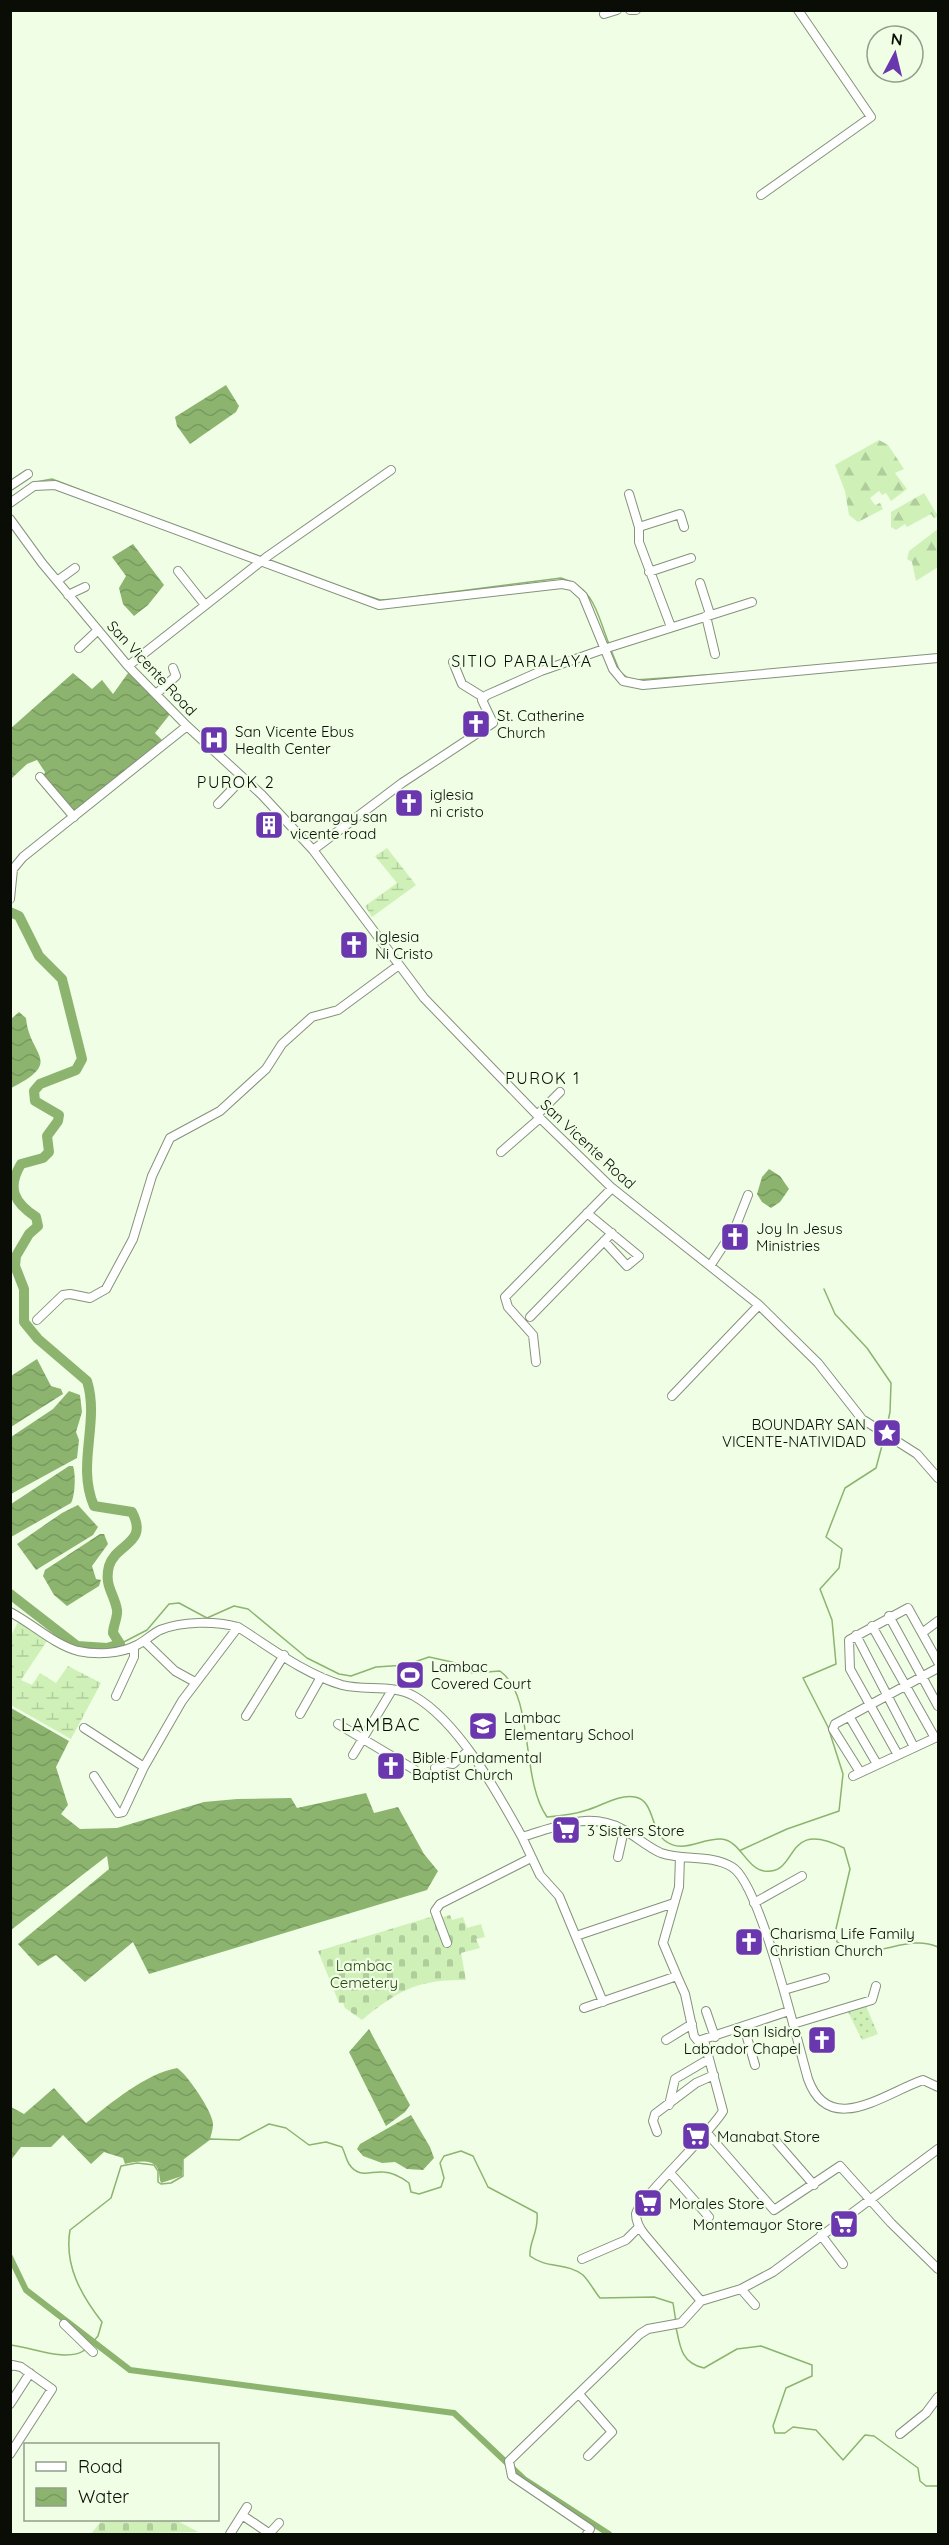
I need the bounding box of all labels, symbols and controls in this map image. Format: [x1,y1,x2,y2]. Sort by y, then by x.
north arrow [865,24,925,84]
text: N [890,28,904,50]
street label: San Vicente Road [103,616,201,720]
district label: SITIO PARALAYA [451,651,593,671]
place label: St. Catherine Church [497,706,584,742]
church icon: St. Catherine Church [460,708,492,740]
place label: San Vicente Ebus Health Center [235,722,354,758]
hospital icon: San Vicente Ebus Health Center [198,724,230,756]
district label: PUROK 2 [197,772,275,792]
place label: iglesia ni cristo [430,785,484,821]
church icon: iglesia ni cristo [393,787,425,819]
place label: barangay san vicente road [290,807,387,843]
building icon: barangay san vicente road [253,809,285,841]
place label: Iglesia Ni Cristo [375,927,433,963]
church icon: Iglesia Ni Cristo [338,929,370,961]
district label: PUROK 1 [505,1068,581,1088]
street label: San Vicente Road [536,1095,640,1193]
place label: Joy In Jesus Ministries [756,1219,842,1255]
church icon: Joy In Jesus Ministries [719,1221,751,1253]
place label: BOUNDARY SAN VICENTE-NATIVIDAD [722,1415,866,1451]
place icon: BOUNDARY SAN VICENTE-NATIVIDAD [871,1417,903,1449]
place label: Lambac Covered Court [431,1657,531,1693]
sports icon: Lambac Covered Court [394,1659,426,1691]
place label: Lambac Elementary School [504,1708,634,1744]
school or university icon: Lambac Elementary School [467,1710,499,1742]
district label: LAMBAC [341,1713,421,1736]
place label: Bible Fundamental Baptist Church [412,1748,542,1784]
church icon: Bible Fundamental Baptist Church [375,1750,407,1782]
supermarket icon: 3 Sisters Store [550,1814,582,1846]
place label: 3 Sisters Store [587,1821,684,1840]
place label: Charisma Life Family Christian Church [770,1924,915,1960]
church icon: Charisma Life Family Christian Church [733,1926,765,1958]
park label: Lambac Cemetery [330,1956,398,1992]
place label: San Isidro Labrador Chapel [684,2022,801,2058]
church icon: San Isidro Labrador Chapel [806,2024,838,2056]
supermarket icon: Manabat Store [680,2120,712,2152]
place label: Manabat Store [717,2127,820,2146]
supermarket icon: Morales Store [632,2187,664,2219]
place label: Morales Store [669,2194,764,2213]
supermarket icon: Montemayor Store [828,2208,860,2240]
place label: Montemayor Store [693,2215,823,2234]
legend [24,2443,219,2521]
text: Road [78,2455,123,2478]
text: Water [78,2485,129,2508]

